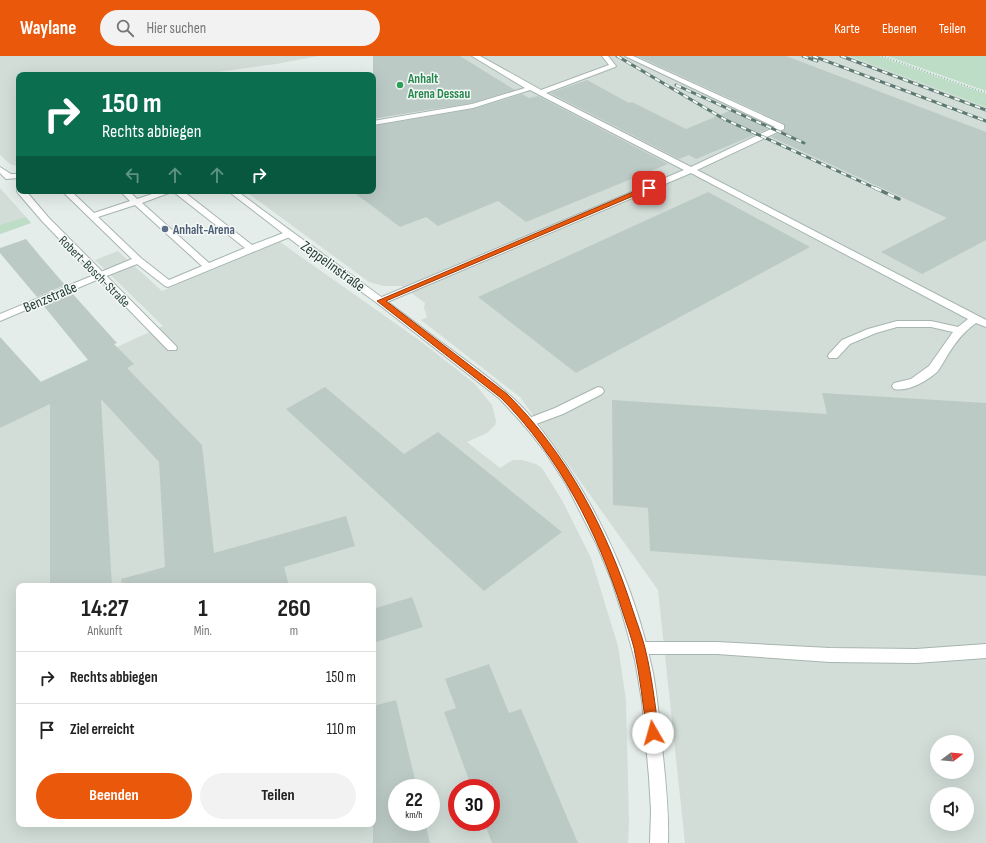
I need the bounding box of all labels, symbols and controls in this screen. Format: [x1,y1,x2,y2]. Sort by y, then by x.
search box [100,10,380,46]
text: Waylane [20,17,76,40]
icon: search [114,17,136,39]
text: Hier suchen [146,19,206,38]
text: Karte [834,20,860,37]
text: Ebenen [882,20,917,37]
text: Teilen [939,20,966,37]
place label: Anhalt Arena Dessau [407,71,470,102]
marker: Anhalt Arena Dessau [395,80,405,90]
text: 150 m [102,87,162,120]
icon: right [36,88,88,140]
text: Rechts abbiegen [102,121,202,142]
icon: left [122,164,144,186]
icon: ahead [164,164,186,186]
icon: ahead [206,164,228,186]
icon: right [248,164,270,186]
pin [632,171,666,205]
icon: arrive [638,177,660,199]
place label: Anhalt-Arena [172,222,235,238]
marker: Anhalt-Arena [160,224,170,234]
street label: Robert-Bosch-Straße [55,233,133,311]
street label: Zeppelinstraße [297,237,369,296]
street label: Benzstraße [20,278,80,317]
text: 14:27 [81,594,128,623]
text: 1 [198,594,208,623]
text: 260 [277,594,311,623]
text: Ankunft [87,623,122,639]
text: Min. [194,623,212,639]
text: m [290,623,298,639]
icon: right [36,667,58,689]
text: Rechts abbiegen [70,668,158,687]
text: 150 m [326,668,356,687]
position arrow [632,712,674,754]
icon: arrive [36,719,58,741]
text: Ziel erreicht [70,720,134,739]
text: 110 m [327,720,356,739]
north arrow [930,735,974,779]
map controls [930,735,974,831]
button: Beenden [36,773,192,819]
button: Teilen [200,773,356,819]
speed limit sign: 30 [448,779,500,831]
button: sound [930,787,974,831]
text: 22 [405,788,423,812]
text: km/h [405,809,423,821]

